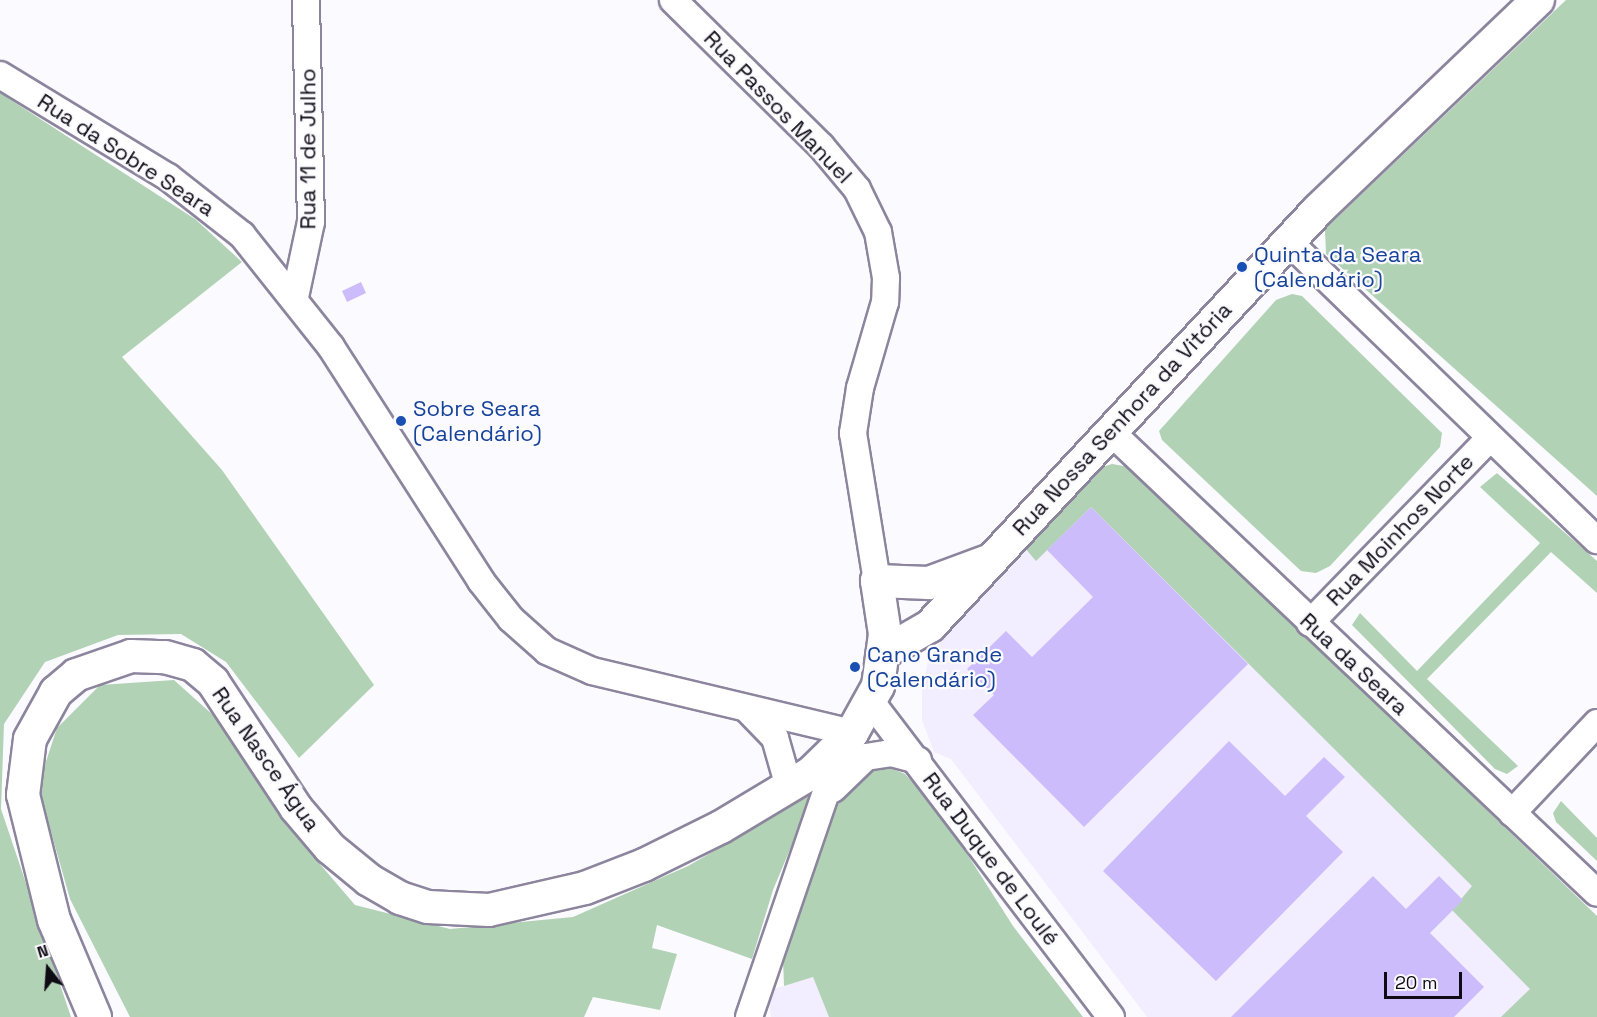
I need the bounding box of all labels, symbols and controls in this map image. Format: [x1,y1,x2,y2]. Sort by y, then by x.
street label: Rua Passos Manuel [698,25,858,189]
street label: Rua 11 de Julho [295,69,321,229]
street label: Rua da Sobre Seara [33,88,219,222]
place label: Quinta da Seara (Calendário) [1254,241,1421,292]
marker: Quinta da Seara (Calendário) [1235,260,1249,274]
street label: Rua Nossa Senhora da Vitória [1007,297,1237,541]
place label: Sobre Seara (Calendário) [413,395,542,446]
marker: Sobre Seara (Calendário) [394,414,408,428]
street label: Rua Moinhos Norte [1321,449,1479,611]
street label: Rua da Seara [1295,607,1413,721]
place label: Cano Grande (Calendário) [867,641,1002,692]
marker: Cano Grande (Calendário) [848,660,862,674]
street label: Rua Nasce Água [206,682,326,836]
street label: Rua Duque de Loulé [917,767,1065,951]
north arrow [18,939,78,999]
text: N [34,940,51,963]
scale bar [1387,960,1465,998]
text: 20 m [1395,971,1438,994]

